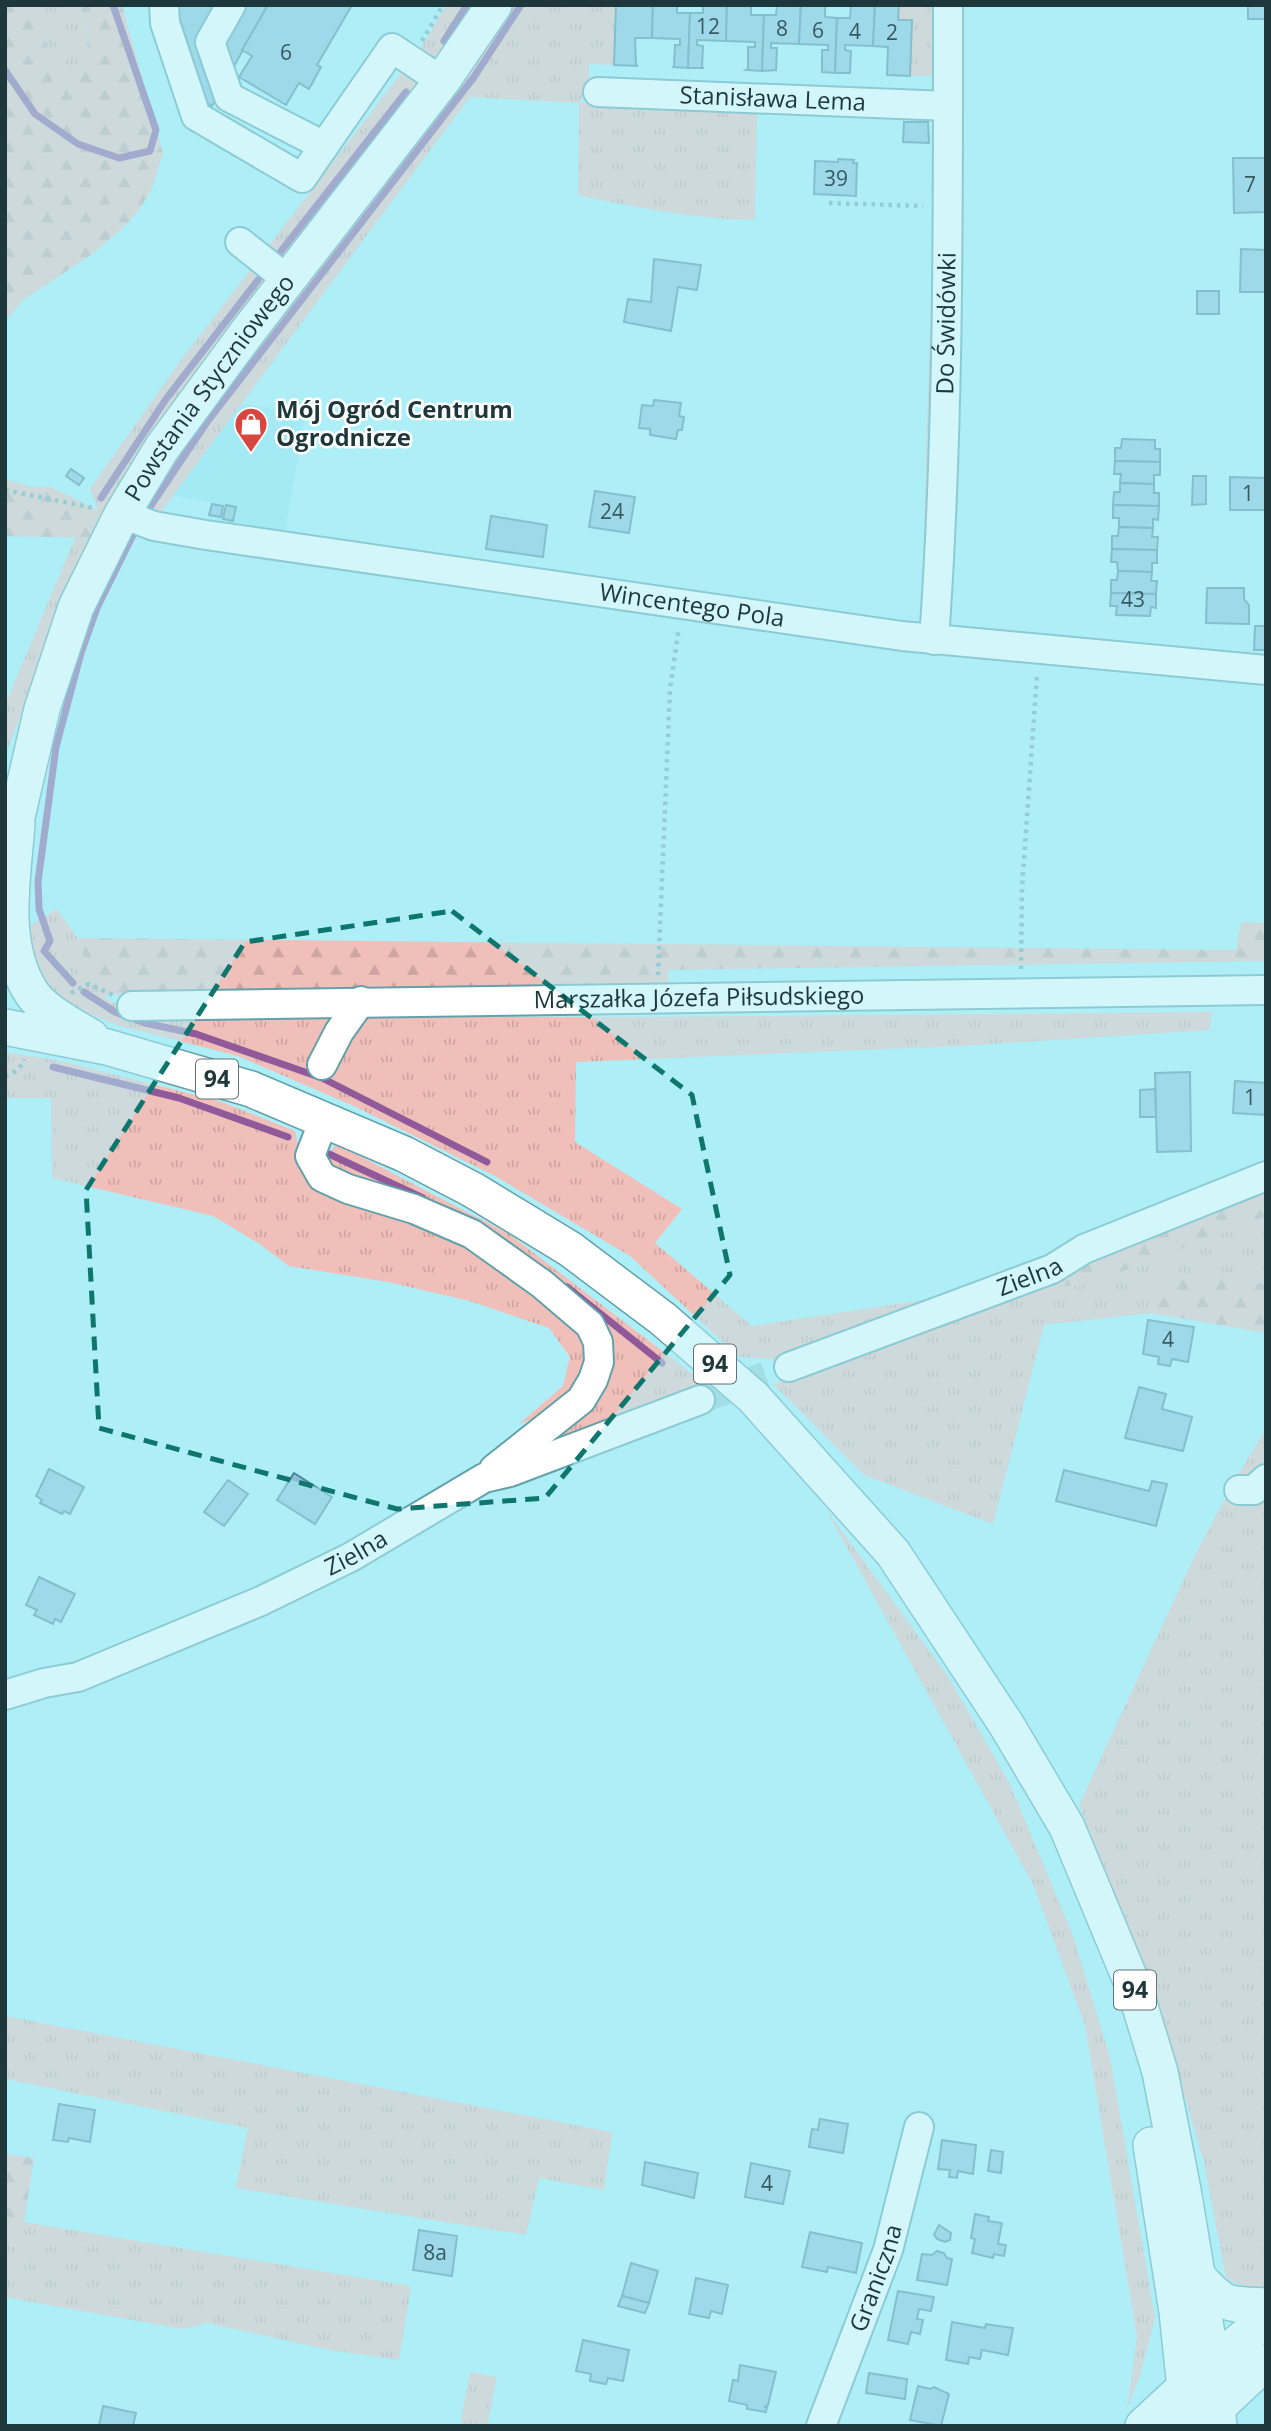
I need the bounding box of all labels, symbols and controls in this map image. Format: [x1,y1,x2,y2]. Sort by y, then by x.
house number: 12 [696,12,720,40]
house number: 8 [776,14,788,42]
house number: 6 [812,16,824,44]
house number: 4 [849,17,861,45]
house number: 2 [886,18,898,46]
house number: 6 [280,38,292,66]
street label: Stanisława Lema [679,77,867,118]
house number: 39 [824,164,848,192]
house number: 7 [1244,170,1256,198]
street label: Do Świdówki [927,252,962,395]
street label: Powstania Styczniowego [116,267,301,507]
place label: Mój Ogród Centrum Ogrodnicze [276,392,513,453]
shop icon: Mój Ogród Centrum Ogrodnicze [232,405,270,454]
house number: 1 [1242,479,1254,507]
house number: 24 [600,497,624,525]
street label: Wincentego Pola [597,574,787,634]
house number: 43 [1121,585,1145,613]
street label: Marszałka Józefa Piłsudskiego [533,978,865,1015]
road number: 94 [196,1060,238,1098]
house number: 1 [1244,1083,1256,1111]
street label: Zielna [992,1248,1068,1303]
house number: 4 [1162,1325,1174,1353]
road number: 94 [694,1344,736,1384]
street label: Zielna [319,1521,393,1582]
road number: 94 [1114,1970,1156,2010]
house number: 4 [761,2169,773,2197]
street label: Graniczna [840,2221,909,2336]
house number: 8a [423,2238,447,2266]

